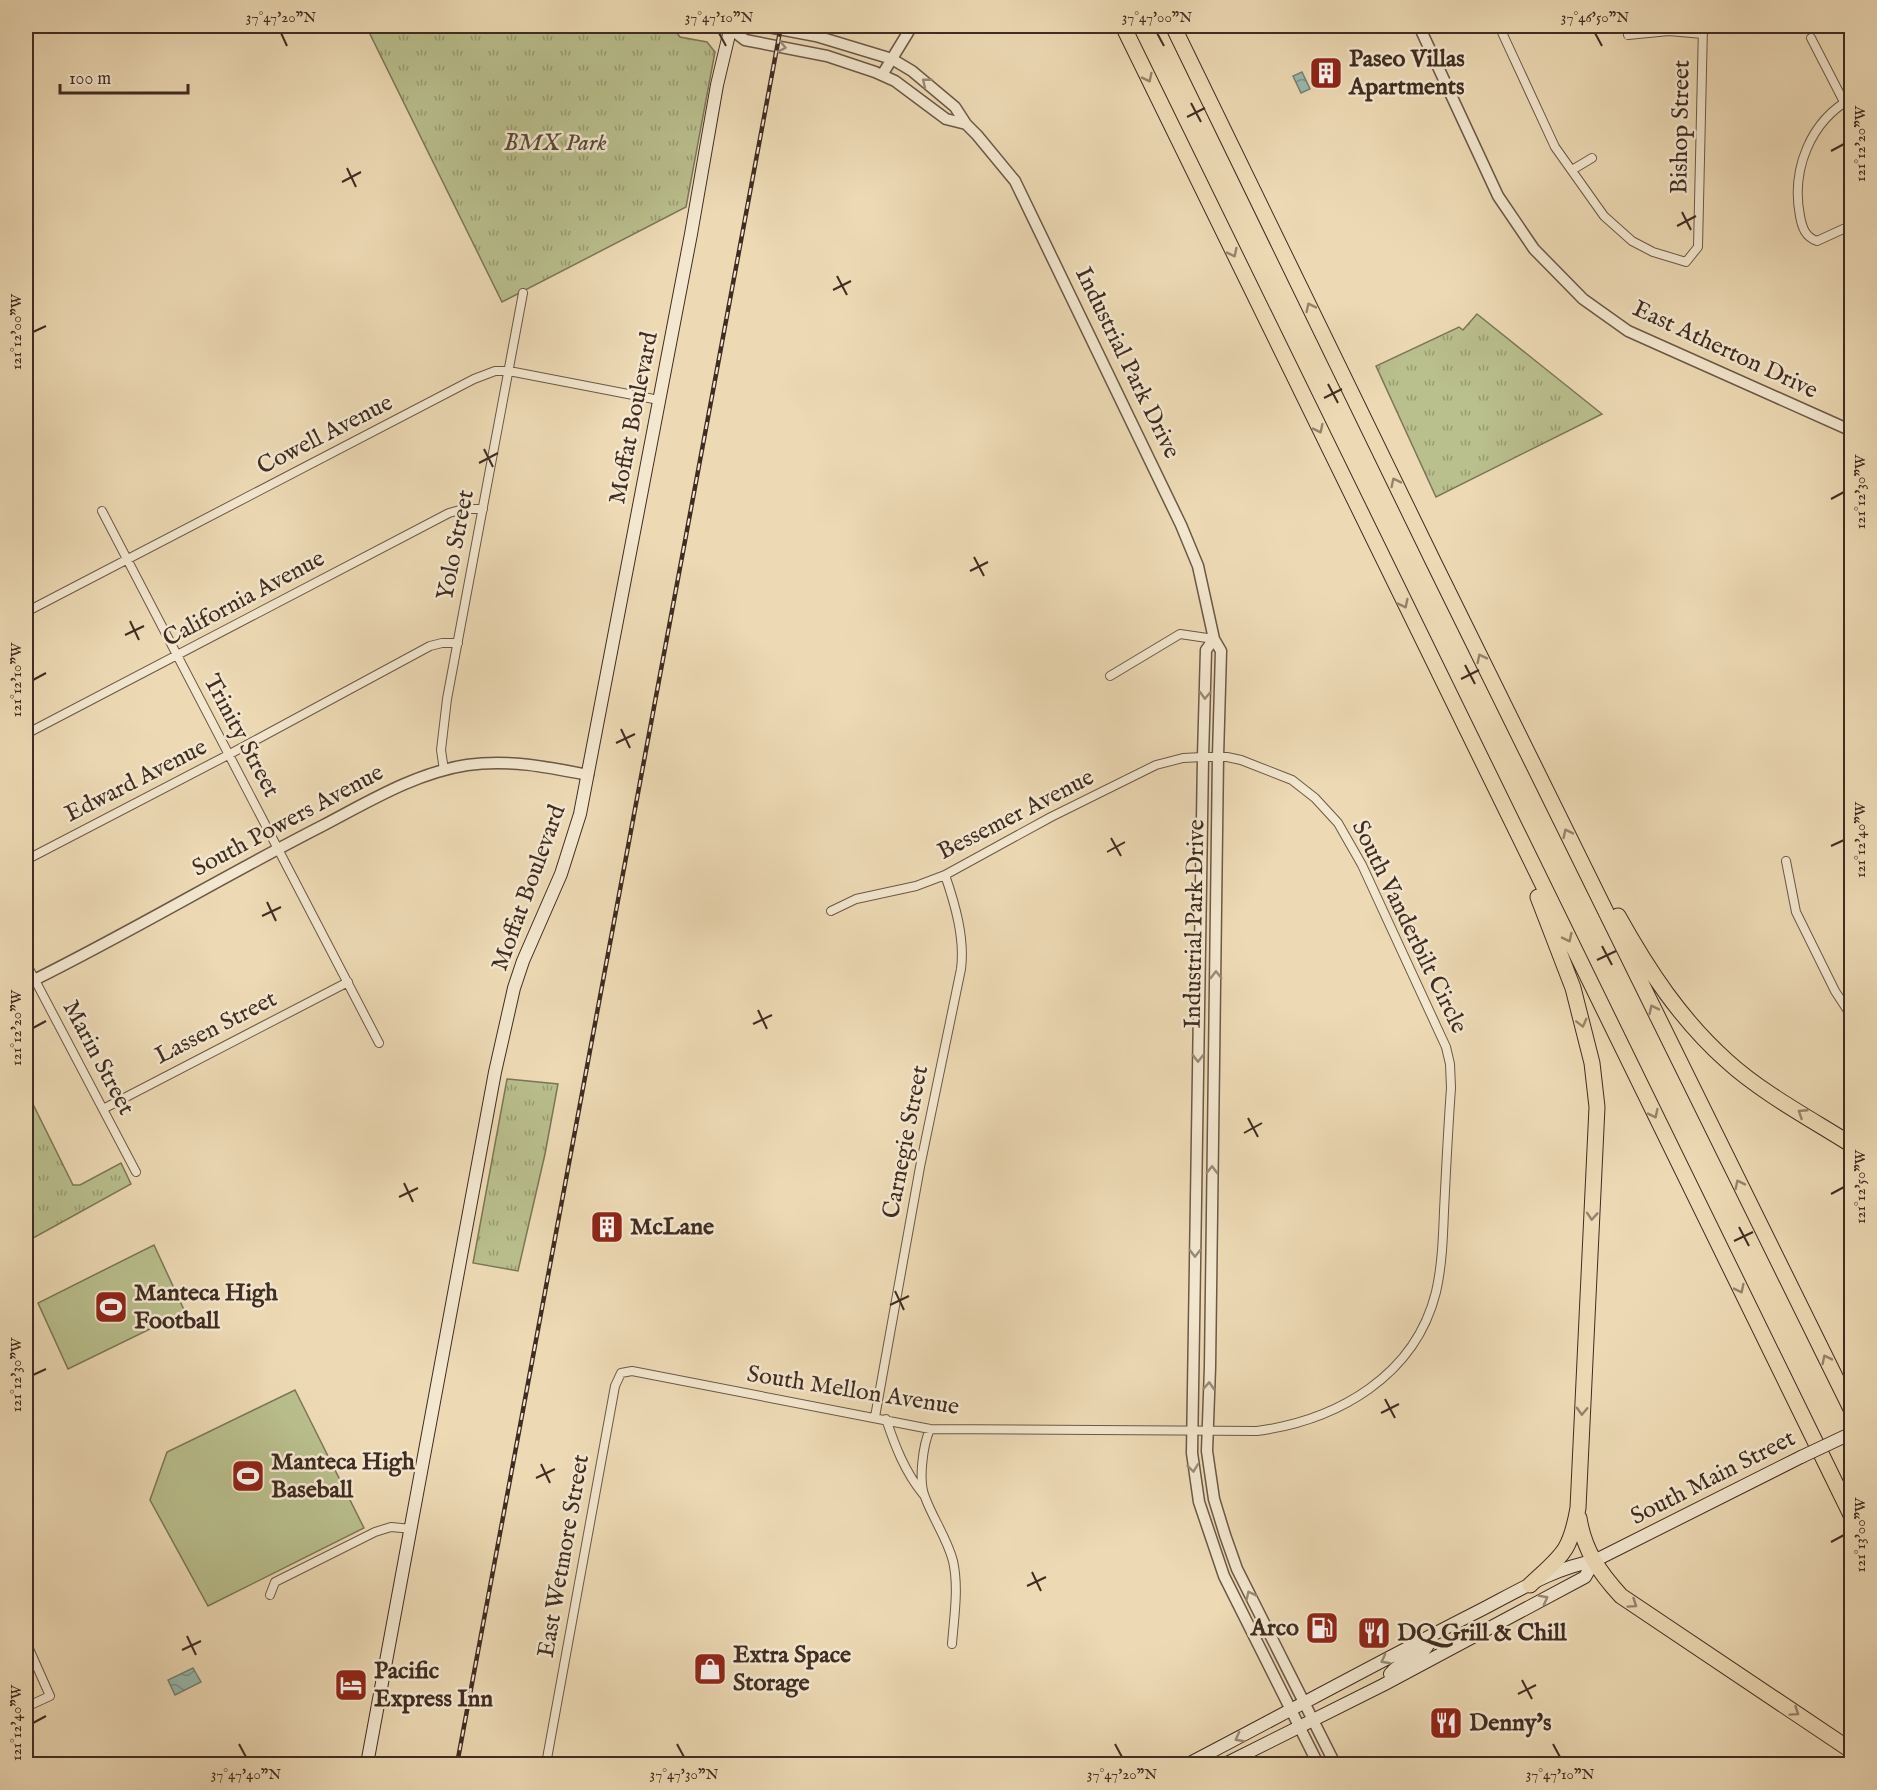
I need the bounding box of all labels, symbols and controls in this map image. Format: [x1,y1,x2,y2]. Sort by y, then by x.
text: 37°47'20"N [246,8,316,27]
text: 37°47'10"N [685,8,753,27]
text: 37°47'00"N [1122,8,1192,27]
text: 37°46'50"N [1561,8,1629,27]
one-way arrow [777,40,787,53]
place label: Paseo Villas Apartments [1348,44,1465,103]
building icon: Paseo Villas Apartments [1308,55,1344,91]
scale bar [60,57,188,95]
street label: Bishop Street [1664,60,1698,194]
text: 100 m [69,68,111,91]
one-way arrow [1141,72,1153,83]
one-way arrow [922,78,933,89]
text: 121°12'20"W [1851,105,1870,182]
park label: BMX Park [503,128,607,159]
one-way arrow [1226,247,1238,258]
street label: Industrial Park Drive [1067,262,1187,464]
text: 121°12'00"W [7,293,26,370]
street label: East Atherton Drive [1627,294,1823,406]
one-way arrow [1305,302,1317,313]
street label: Moffat Boulevard [602,329,666,507]
street label: Cowell Avenue [252,388,398,482]
one-way arrow [1311,422,1323,433]
text: 121°12'30"W [1851,454,1870,529]
one-way arrow [1390,478,1402,489]
street label: Yolo Street [430,487,482,603]
street label: California Avenue [158,543,330,655]
one-way arrow [1397,598,1408,609]
text: 121°12'10"W [7,642,26,717]
one-way arrow [1476,653,1488,664]
street label: Trinity Street [196,669,286,803]
one-way arrow [1199,690,1211,699]
street label: Edward Avenue [60,732,212,830]
street label: South Powers Avenue [187,757,389,885]
street label: Bessemer Avenue [932,762,1100,868]
street label: Moffat Boulevard [485,800,573,975]
text: 121°12'40"W [1851,801,1870,878]
street label: South Vanderbilt Circle [1344,815,1474,1039]
street label: Industrial Park Drive [1178,819,1212,1029]
one-way arrow [1562,828,1574,839]
one-way arrow [1560,932,1572,943]
one-way arrow [1210,971,1222,980]
street label: Lassen Street [150,984,282,1072]
text: 121°12'20"W [7,989,26,1066]
street label: Marin Street [55,995,141,1121]
one-way arrow [1649,1004,1660,1015]
one-way arrow [1575,1018,1588,1028]
one-way arrow [1192,1053,1204,1062]
street label: Carnegie Street [876,1063,936,1221]
one-way arrow [1646,1107,1658,1118]
one-way arrow [1798,1110,1809,1121]
text: 121°12'50"W [1851,1149,1870,1224]
one-way arrow [1206,1166,1218,1175]
one-way arrow [1735,1179,1747,1190]
building icon: McLane [589,1209,625,1245]
place label: McLane [630,1212,714,1243]
one-way arrow [1585,1212,1598,1221]
one-way arrow [1188,1248,1201,1257]
place label: Manteca High Football [134,1278,278,1337]
one-way arrow [1732,1282,1744,1293]
sports icon: Manteca High Football [93,1289,129,1325]
text: 121°12'30"W [7,1337,26,1412]
one-way arrow [1821,1354,1833,1365]
street label: South Mellon Avenue [745,1359,961,1423]
one-way arrow [1203,1381,1216,1390]
one-way arrow [1575,1406,1588,1415]
street label: South Main Street [1625,1423,1801,1533]
place label: Manteca High Baseball [271,1447,415,1506]
street label: East Wetmore Street [531,1452,597,1660]
sports icon: Manteca High Baseball [230,1458,266,1494]
one-way arrow [1186,1464,1199,1473]
text: 121°13'00"W [1851,1497,1870,1572]
one-way arrow [1245,1590,1257,1601]
one-way arrow [1537,1595,1548,1606]
one-way arrow [1626,1597,1637,1608]
fuel station icon: Arco [1304,1610,1340,1646]
place label: Arco [1250,1613,1299,1644]
restaurant icon: DQ Grill & Chill [1356,1615,1392,1651]
place label: DQ Grill & Chill [1397,1618,1567,1649]
place label: Extra Space Storage [733,1640,851,1699]
shop icon: Extra Space Storage [692,1651,728,1687]
one-way arrow [1381,1653,1391,1664]
place label: Pacific Express Inn [374,1656,493,1715]
hotel icon: Pacific Express Inn [333,1667,369,1703]
text: 121°12'40"W [7,1684,26,1761]
restaurant icon: Denny's [1428,1705,1464,1741]
one-way arrow [1788,1705,1799,1716]
place label: Denny's [1469,1708,1552,1739]
one-way arrow [1235,1731,1245,1742]
text: 37°47'40"N [211,1765,281,1784]
text: 37°47'30"N [650,1765,718,1784]
text: 37°47'20"N [1087,1765,1157,1784]
text: 37°47'10"N [1526,1765,1594,1784]

